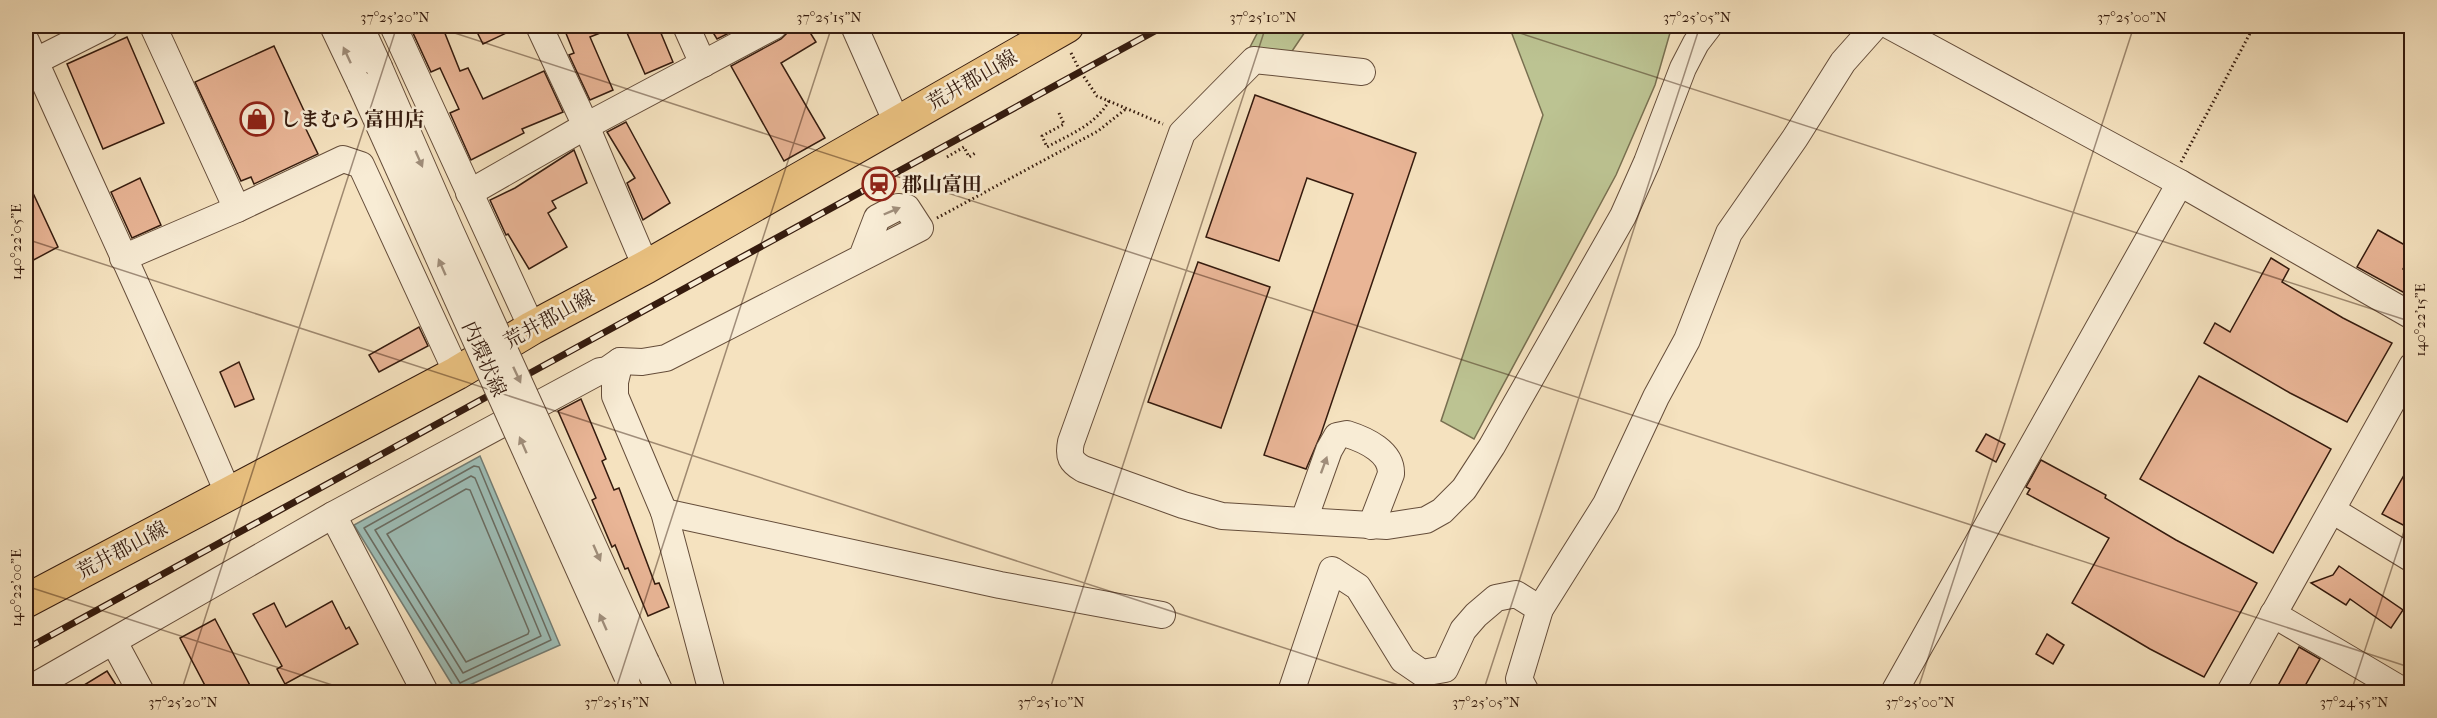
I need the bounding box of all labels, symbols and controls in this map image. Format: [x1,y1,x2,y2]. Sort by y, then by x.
text: 37°25'20"N [360,8,430,26]
text: 37°25'15"N [796,8,862,26]
text: 37°25'10"N [1229,8,1297,26]
text: 37°25'05"N [1663,8,1732,26]
text: 37°25'00"N [2097,8,2168,26]
street label: 荒井郡山線 [923,45,1021,115]
one-way arrow [342,47,351,64]
shop icon: しまむら 富田店 [239,101,275,137]
place label: しまむら 富田店 [280,108,424,131]
one-way arrow [414,151,424,169]
station icon: 郡山富田 [861,166,897,202]
place label: 郡山富田 [902,173,982,196]
text: 140°22'05"E [7,204,25,280]
one-way arrow [883,206,901,216]
one-way arrow [438,259,447,276]
text: 140°22'15"E [2411,283,2429,357]
street label: 荒井郡山線 [500,285,598,353]
street label: 内環状線 [457,318,511,400]
one-way arrow [512,367,521,384]
one-way arrow [518,436,527,453]
one-way arrow [1319,456,1329,474]
street label: 荒井郡山線 [72,516,172,584]
one-way arrow [592,544,602,562]
text: 140°22'00"E [7,549,25,627]
one-way arrow [598,613,608,631]
text: 37°25'20"N [148,693,218,711]
text: 37°25'15"N [584,693,650,711]
text: 37°25'10"N [1017,693,1085,711]
text: 37°25'05"N [1452,693,1521,711]
text: 37°25'00"N [1885,693,1956,711]
text: 37°24'55"N [2320,693,2389,711]

